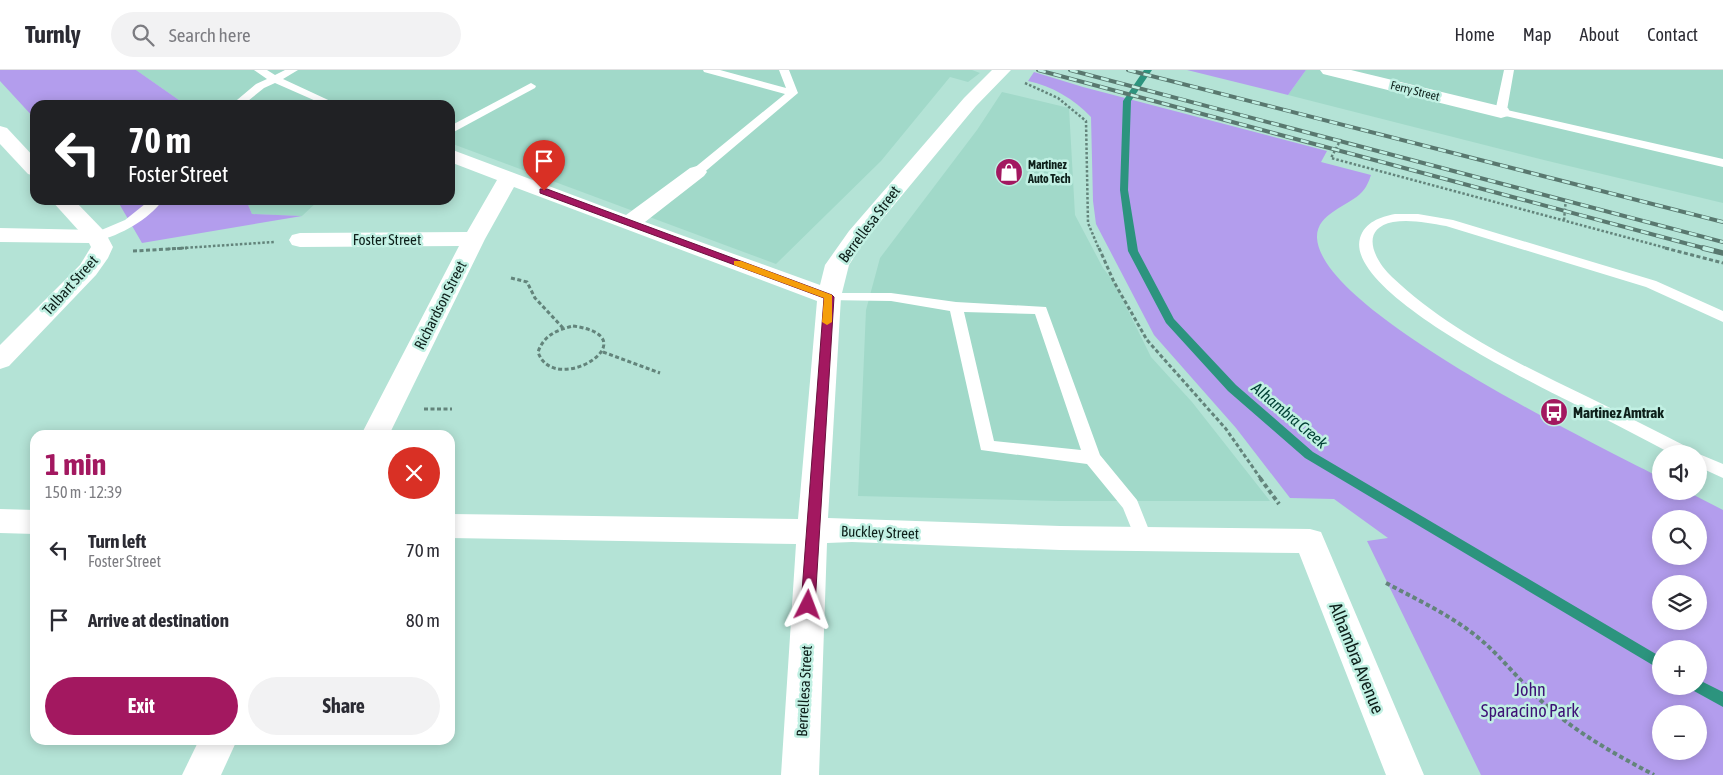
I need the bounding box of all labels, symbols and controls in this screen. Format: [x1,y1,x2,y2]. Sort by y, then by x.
search box [111,12,461,57]
text: Turnly [25,21,81,48]
icon: search [129,21,157,49]
text: Search here [169,24,251,46]
text: Home [1455,24,1495,45]
text: Map [1523,24,1552,45]
text: About [1580,24,1619,45]
text: Contact [1647,24,1698,45]
street label: Ferry Street [1389,78,1441,104]
icon: left [45,120,110,185]
text: 70 m [128,120,191,160]
pin [523,140,565,191]
icon: arrive [530,147,558,175]
shop icon: Martinez Auto Tech [994,157,1024,187]
place label: Martinez Auto Tech [1027,158,1071,186]
text: Foster Street [128,161,228,187]
street label: Berrellesa Street [835,182,903,266]
street label: Foster Street [353,231,421,248]
street label: Talbart Street [39,252,101,318]
street label: Richardson Street [410,258,470,352]
water label: Alhambra Creek [1248,378,1332,452]
bus stop icon: Martinez Amtrak [1539,397,1569,427]
place label: Martinez Amtrak [1573,404,1664,421]
map controls [1652,445,1707,760]
button: sound [1652,445,1707,500]
text: 1 min [45,447,106,481]
button: close [388,447,440,499]
text: 150 m · 12:39 [45,483,122,501]
button: search [1652,510,1707,565]
street label: Buckley Street [841,522,919,542]
text: Turn left [88,530,146,552]
icon: left [45,536,73,564]
text: 70 m [406,539,440,561]
text: Foster Street [88,552,161,570]
button: layers [1652,575,1707,630]
position arrow [781,578,833,630]
street label: Alhambra Avenue [1325,599,1389,717]
icon: arrive [45,606,73,634]
text: Arrive at destination [88,609,229,631]
text: 80 m [406,609,440,631]
button: + [1652,640,1707,695]
street label: Berrellesa Street [793,645,815,737]
button: Exit [45,677,238,735]
button: Share [248,677,440,735]
park label: John Sparacino Park [1481,679,1579,721]
button: − [1652,705,1707,760]

